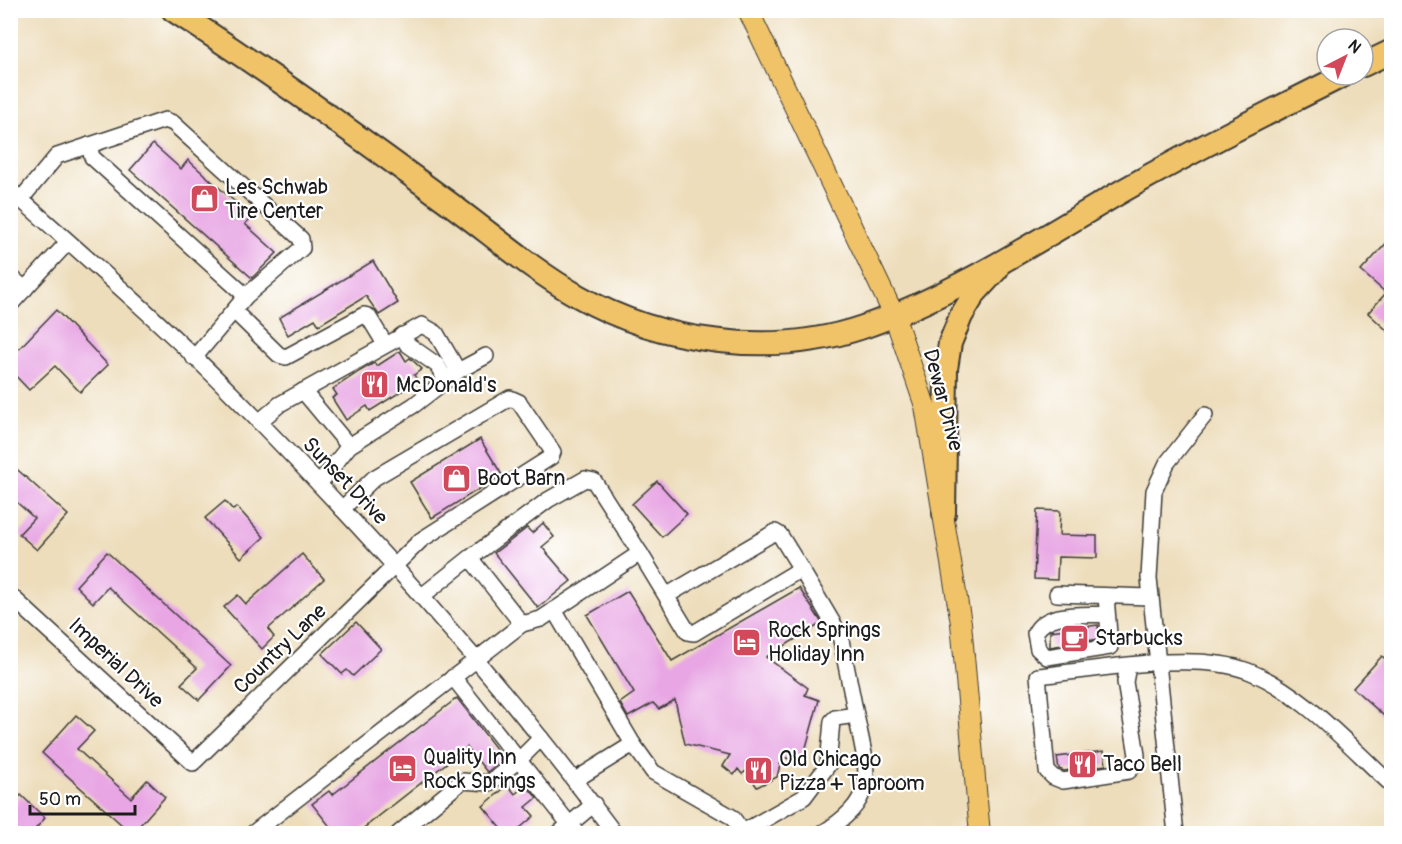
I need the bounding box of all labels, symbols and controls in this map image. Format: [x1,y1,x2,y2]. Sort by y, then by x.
north arrow [1315,27,1375,87]
text: N [1344,36,1365,58]
place label: Les Schwab Tire Center [225,174,328,225]
shop icon: Les Schwab Tire Center [188,183,220,215]
street label: Dewar Drive [916,346,970,455]
restaurant icon: McDonald's [359,369,391,401]
place label: McDonald's [396,372,497,399]
street label: Sunset Drive [296,431,394,531]
shop icon: Boot Barn [440,462,472,494]
place label: Boot Barn [477,465,566,492]
street label: Country Lane [228,597,333,700]
street label: Imperial Drive [63,612,170,714]
place label: Rock Springs Holiday Inn [768,617,881,668]
cafe icon: Starbucks [1058,622,1090,654]
place label: Starbucks [1095,625,1183,652]
hotel icon: Rock Springs Holiday Inn [731,626,763,658]
place label: Quality Inn Rock Springs [423,744,536,795]
place label: Old Chicago Pizza + Taproom [779,746,925,797]
restaurant icon: Taco Bell [1066,748,1098,780]
place label: Taco Bell [1103,751,1182,778]
hotel icon: Quality Inn Rock Springs [386,753,418,785]
restaurant icon: Old Chicago Pizza + Taproom [742,755,774,787]
scale bar [30,778,135,816]
text: 50 m [39,788,81,811]

